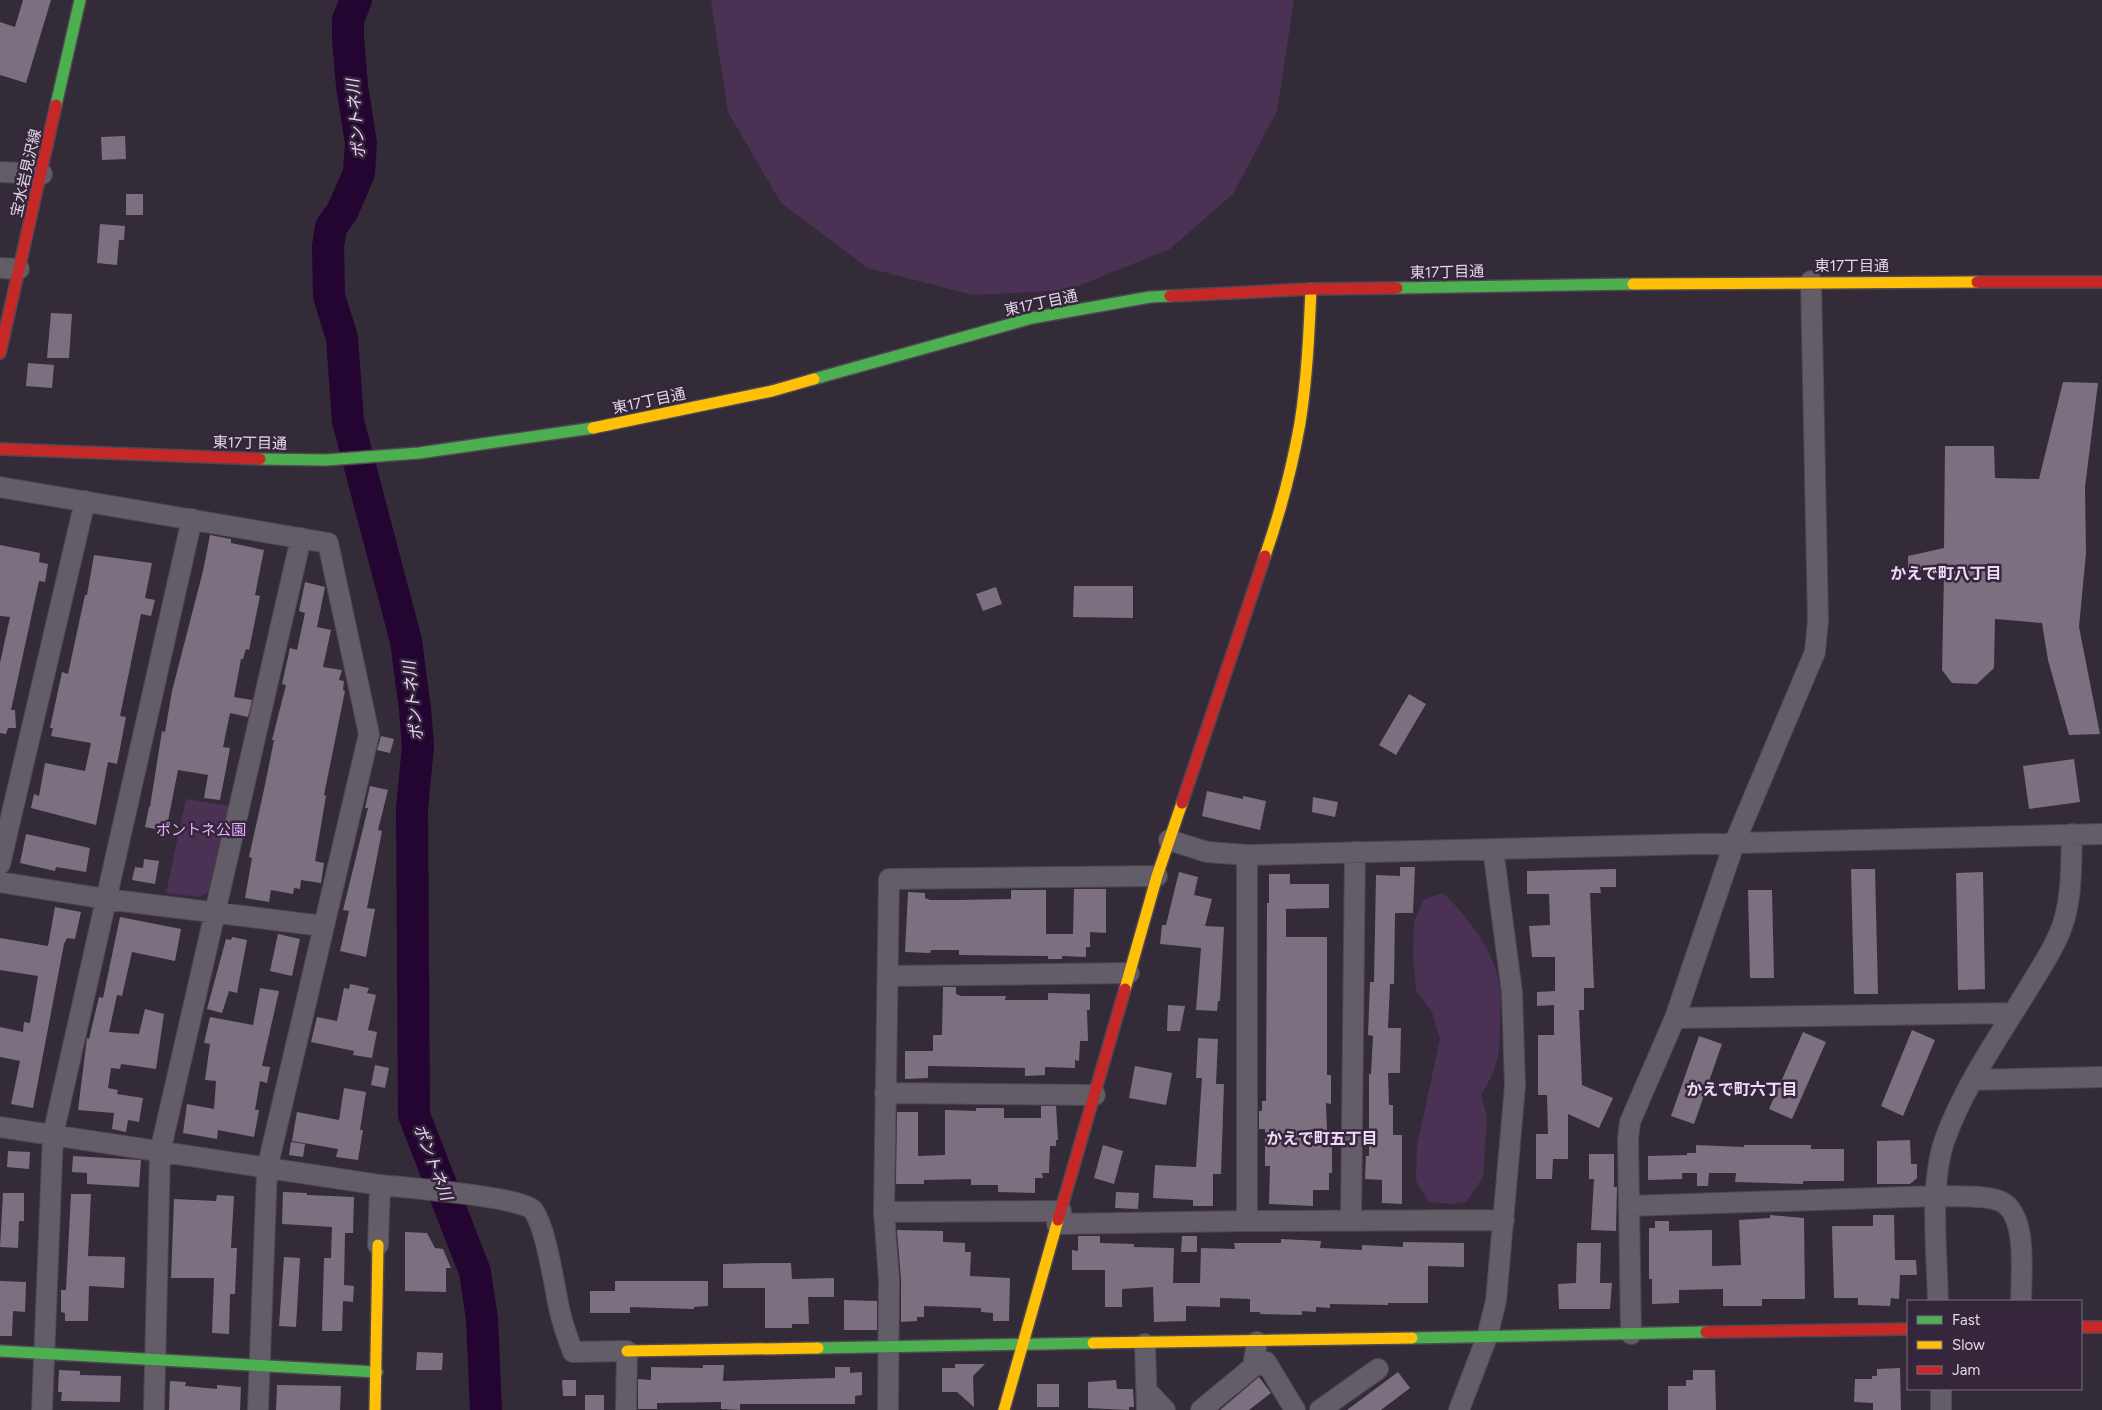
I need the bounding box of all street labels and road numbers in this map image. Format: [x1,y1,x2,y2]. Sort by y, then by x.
street label: 宝水岩見沢線 [7,127,45,219]
street label: 東17丁目通 [1815,257,1889,275]
street label: 東17丁目通 [1410,262,1484,282]
street label: 東17丁目通 [1003,286,1079,320]
street label: 東17丁目通 [611,384,687,418]
street label: 東17丁目通 [213,433,287,453]

